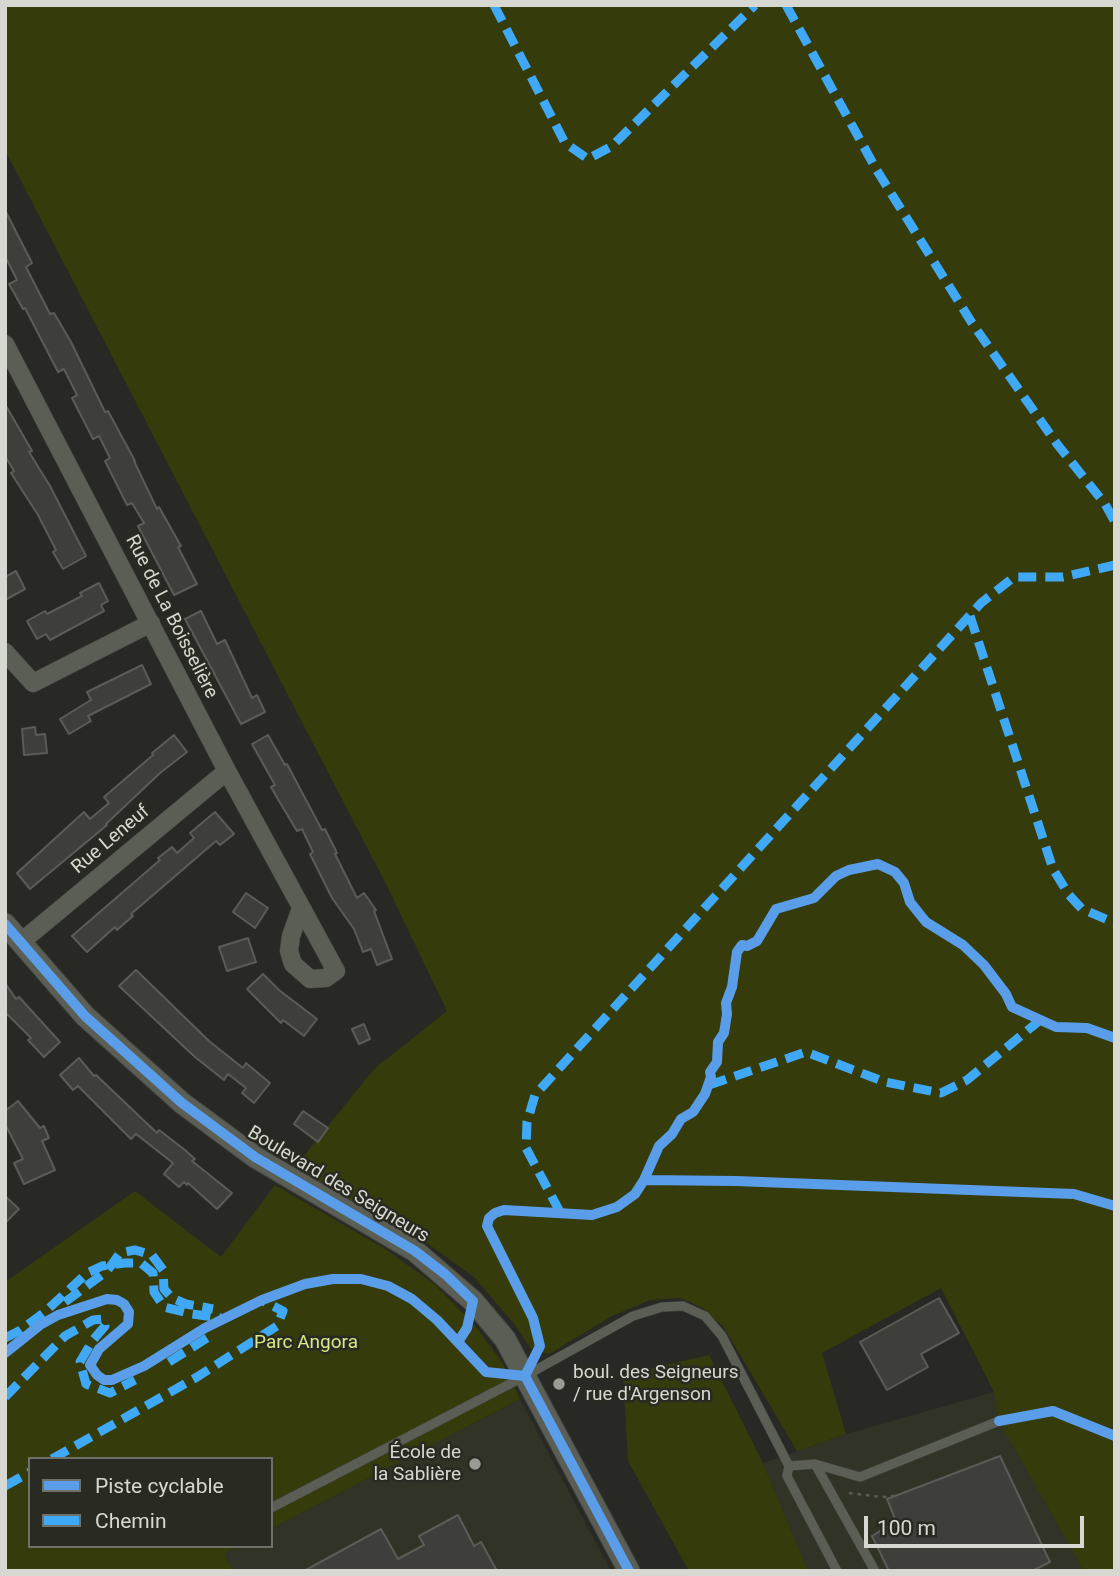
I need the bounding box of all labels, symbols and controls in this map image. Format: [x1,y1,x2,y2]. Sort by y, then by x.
street label: Rue de La Boisselière [120,531,222,703]
street label: Rue Leneuf [67,801,155,879]
street label: Boulevard des Seigneurs [243,1122,433,1248]
park label: Parc Angora [254,1332,358,1354]
place label: boul. des Seigneurs / rue d'Argenson [573,1362,739,1406]
marker: boul. des Seigneurs / rue d'Argenson [551,1376,567,1392]
place label: École de la Sablière [373,1442,461,1486]
marker: École de la Sablière [467,1456,483,1472]
legend [28,1457,273,1548]
text: Piste cyclable [95,1474,224,1498]
scale bar [868,1502,1088,1546]
text: Chemin [95,1509,167,1533]
text: 100 m [877,1516,936,1540]

